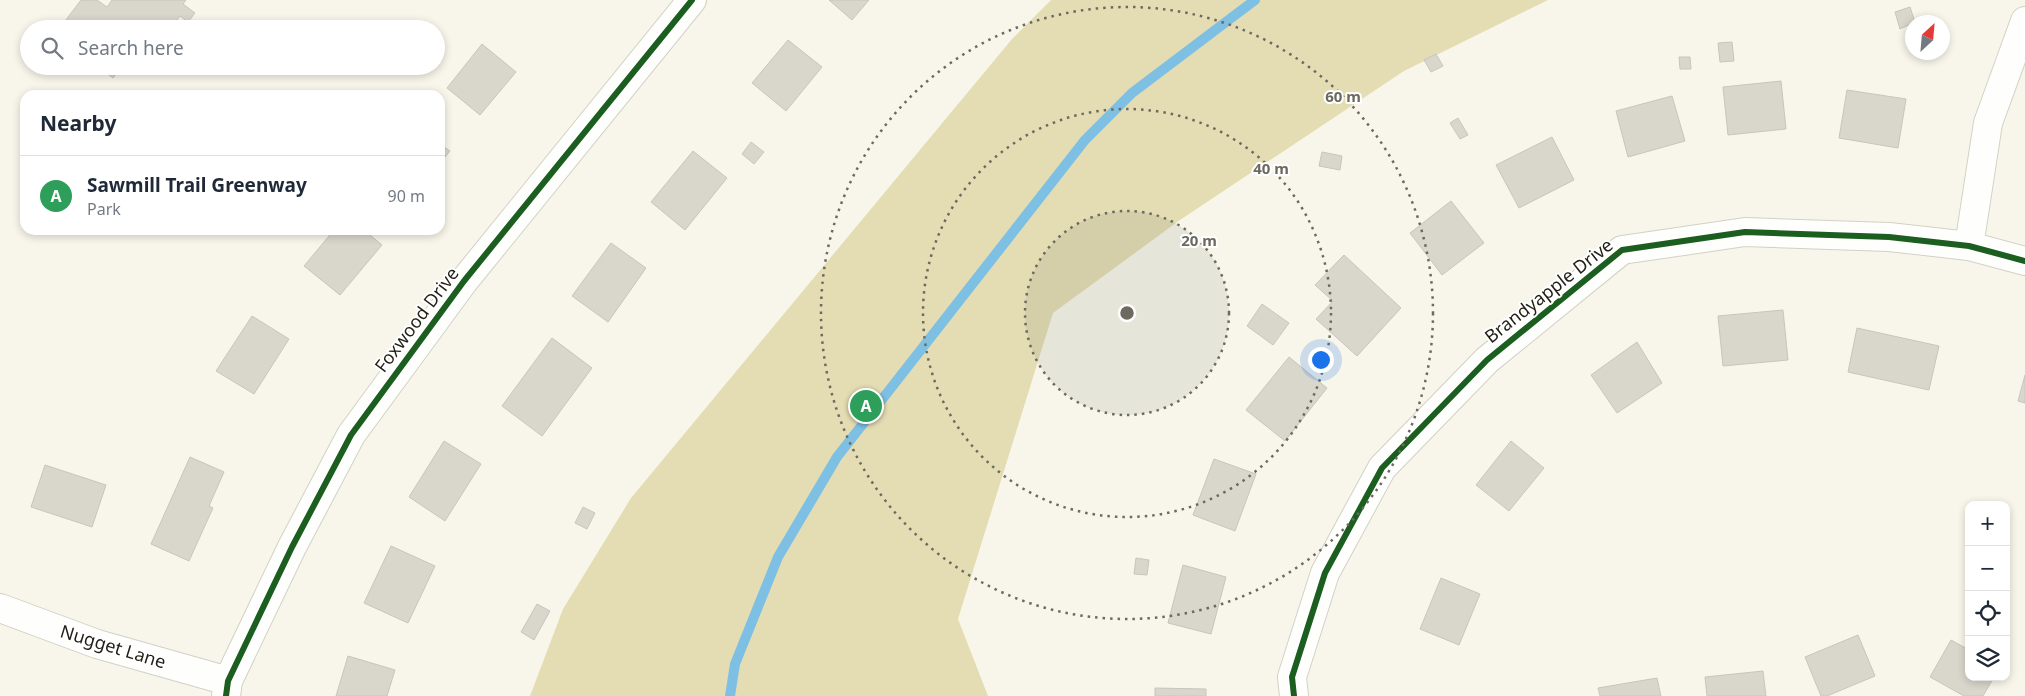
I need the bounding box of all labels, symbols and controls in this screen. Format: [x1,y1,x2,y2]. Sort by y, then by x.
north arrow [1905,15,1950,60]
search box [20,20,445,75]
icon: search [38,34,66,62]
text: Search here [78,35,184,61]
text: 60 m [1325,86,1361,106]
text: Nearby [40,109,116,137]
text: 40 m [1253,158,1289,178]
text: Sawmill Trail Greenway [87,172,307,198]
text: A [50,185,62,207]
text: 90 m [388,185,425,207]
text: Park [87,198,121,220]
text: 20 m [1181,230,1217,250]
street label: Brandyapple Drive [1479,233,1617,348]
street label: Foxwood Drive [369,262,464,377]
centre of rings [1118,304,1136,322]
your location [1308,347,1334,373]
pin: A [850,387,882,425]
map controls [1965,501,2010,681]
button: + [1965,501,2010,546]
button: − [1965,546,2010,591]
button: locate [1965,591,2010,636]
street label: Nugget Lane [58,619,169,673]
button: layers [1965,636,2010,681]

